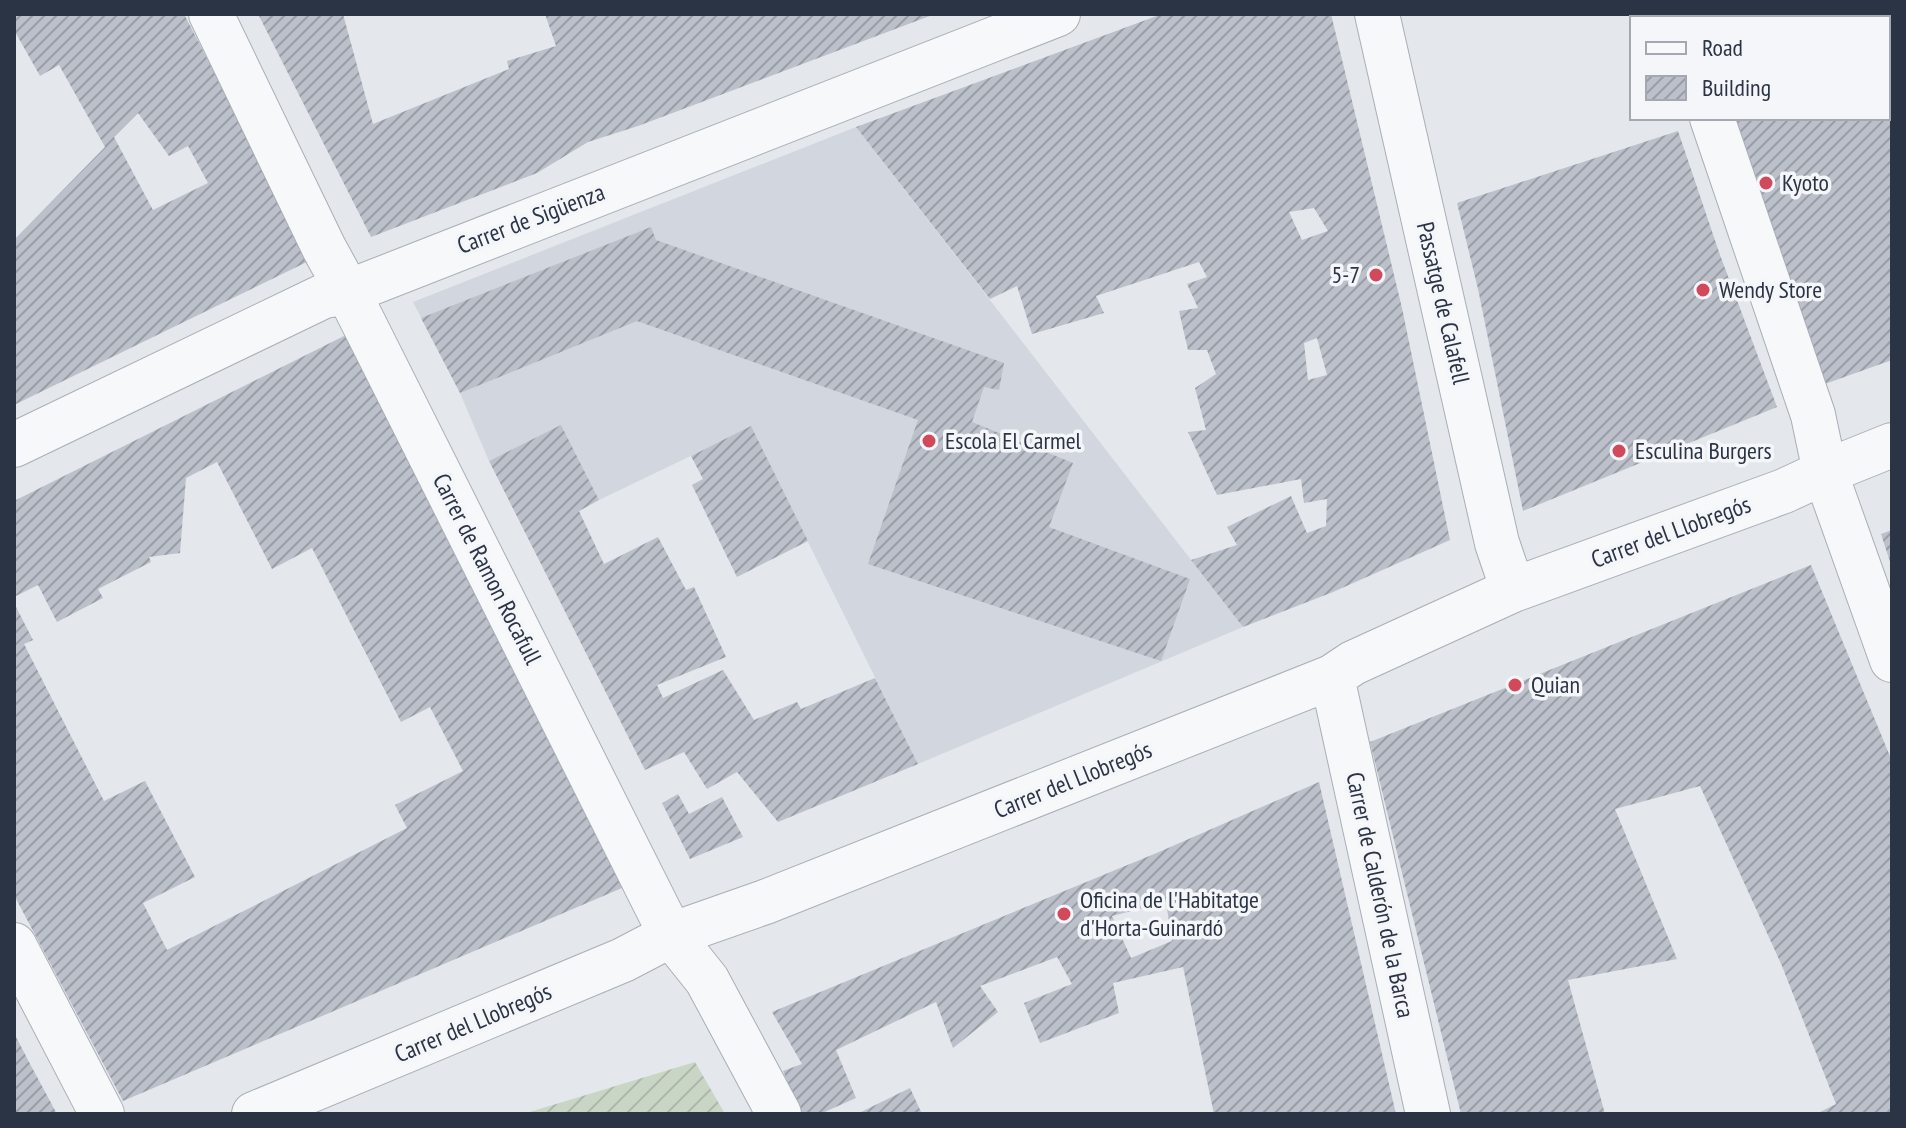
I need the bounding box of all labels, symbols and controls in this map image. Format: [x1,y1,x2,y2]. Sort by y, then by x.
legend [1630,16,1890,120]
text: Road [1702,32,1743,63]
text: Building [1702,72,1771,103]
place label: Kyoto [1782,167,1829,198]
marker: Kyoto [1757,174,1775,192]
street label: Carrer de Sigüenza [453,176,609,261]
street label: Passatge de Calafell [1410,219,1477,387]
place label: 5-7 [1331,259,1360,290]
marker: 5-7 [1367,266,1385,284]
place label: Wendy Store [1719,274,1822,305]
marker: Wendy Store [1694,281,1712,299]
place label: Escola El Carmel [945,425,1082,456]
marker: Escola El Carmel [920,432,938,450]
place label: Esculina Burgers [1635,435,1772,466]
marker: Esculina Burgers [1610,442,1628,460]
street label: Carrer de Ramon Rocafull [426,468,549,670]
street label: Carrer del Llobregós [1587,488,1755,575]
place label: Quian [1531,669,1580,700]
marker: Quian [1506,676,1524,694]
street label: Carrer del Llobregós [989,734,1156,825]
street label: Carrer de Calderón de la Barca [1339,769,1422,1021]
place label: Oficina de l'Habitatge d'Horta-Guinardó [1080,884,1259,943]
marker: Oficina de l'Habitatge d'Horta-Guinardó [1055,905,1073,923]
street label: Carrer del Llobregós [390,976,556,1070]

